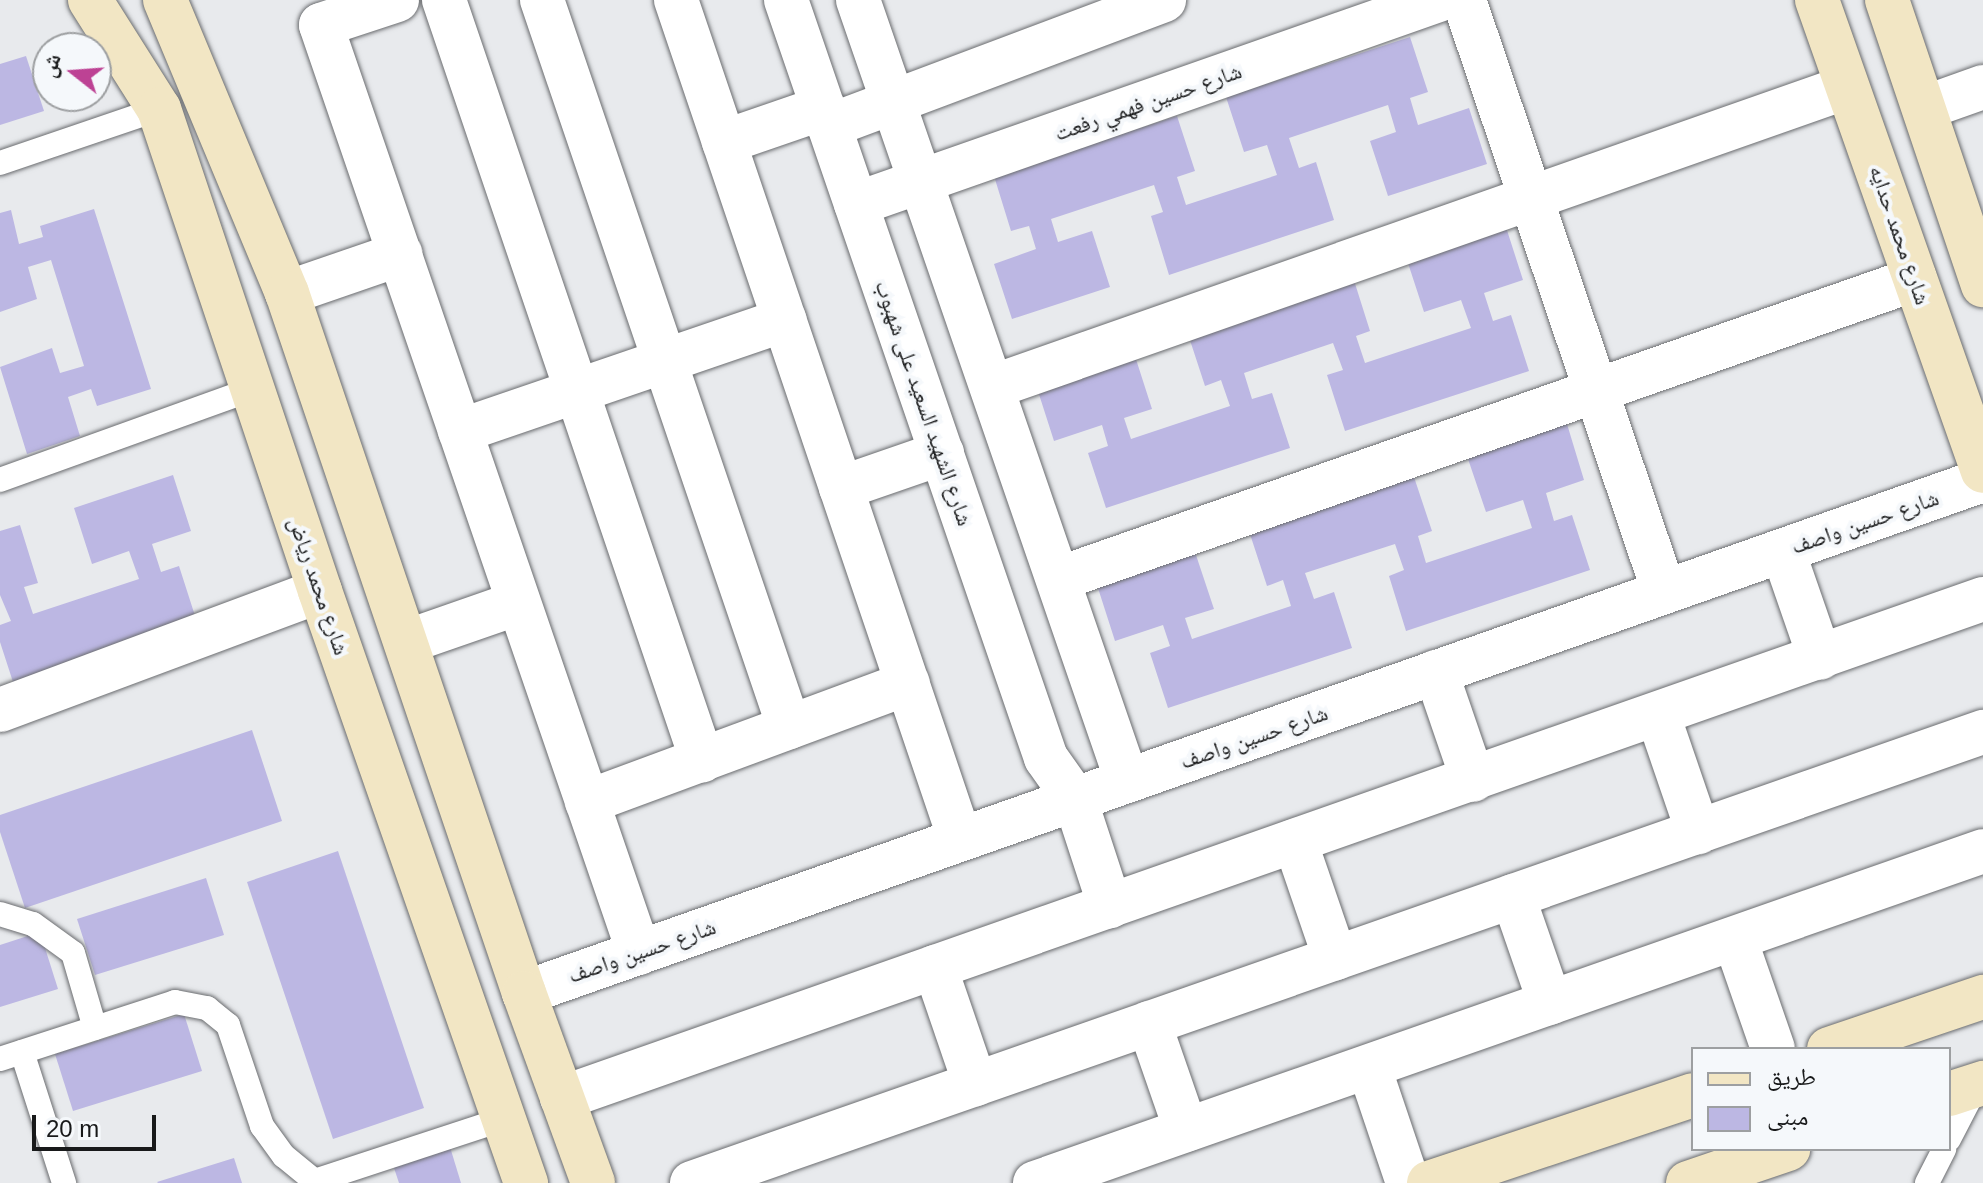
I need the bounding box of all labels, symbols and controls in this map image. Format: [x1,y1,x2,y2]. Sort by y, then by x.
north arrow [32,32,112,112]
text: ش [35,51,66,80]
street label: شارع حسين فهمي رفعت [1051,58,1245,146]
street label: شارع محمد حدايه [1864,162,1936,308]
street label: شارع الشهيد السعيد على شهبوب [870,277,978,529]
street label: شارع حسين واصف [1788,484,1942,560]
street label: شارع محمد رياض [283,514,355,658]
street label: شارع حسين واصف [1177,699,1331,775]
street label: شارع حسين واصف [565,913,719,989]
legend [1691,1047,1951,1151]
text: طريق [1767,1063,1816,1090]
scale bar [36,1099,160,1149]
text: مبنى [1767,1103,1808,1130]
text: 20 m [46,1115,99,1142]

